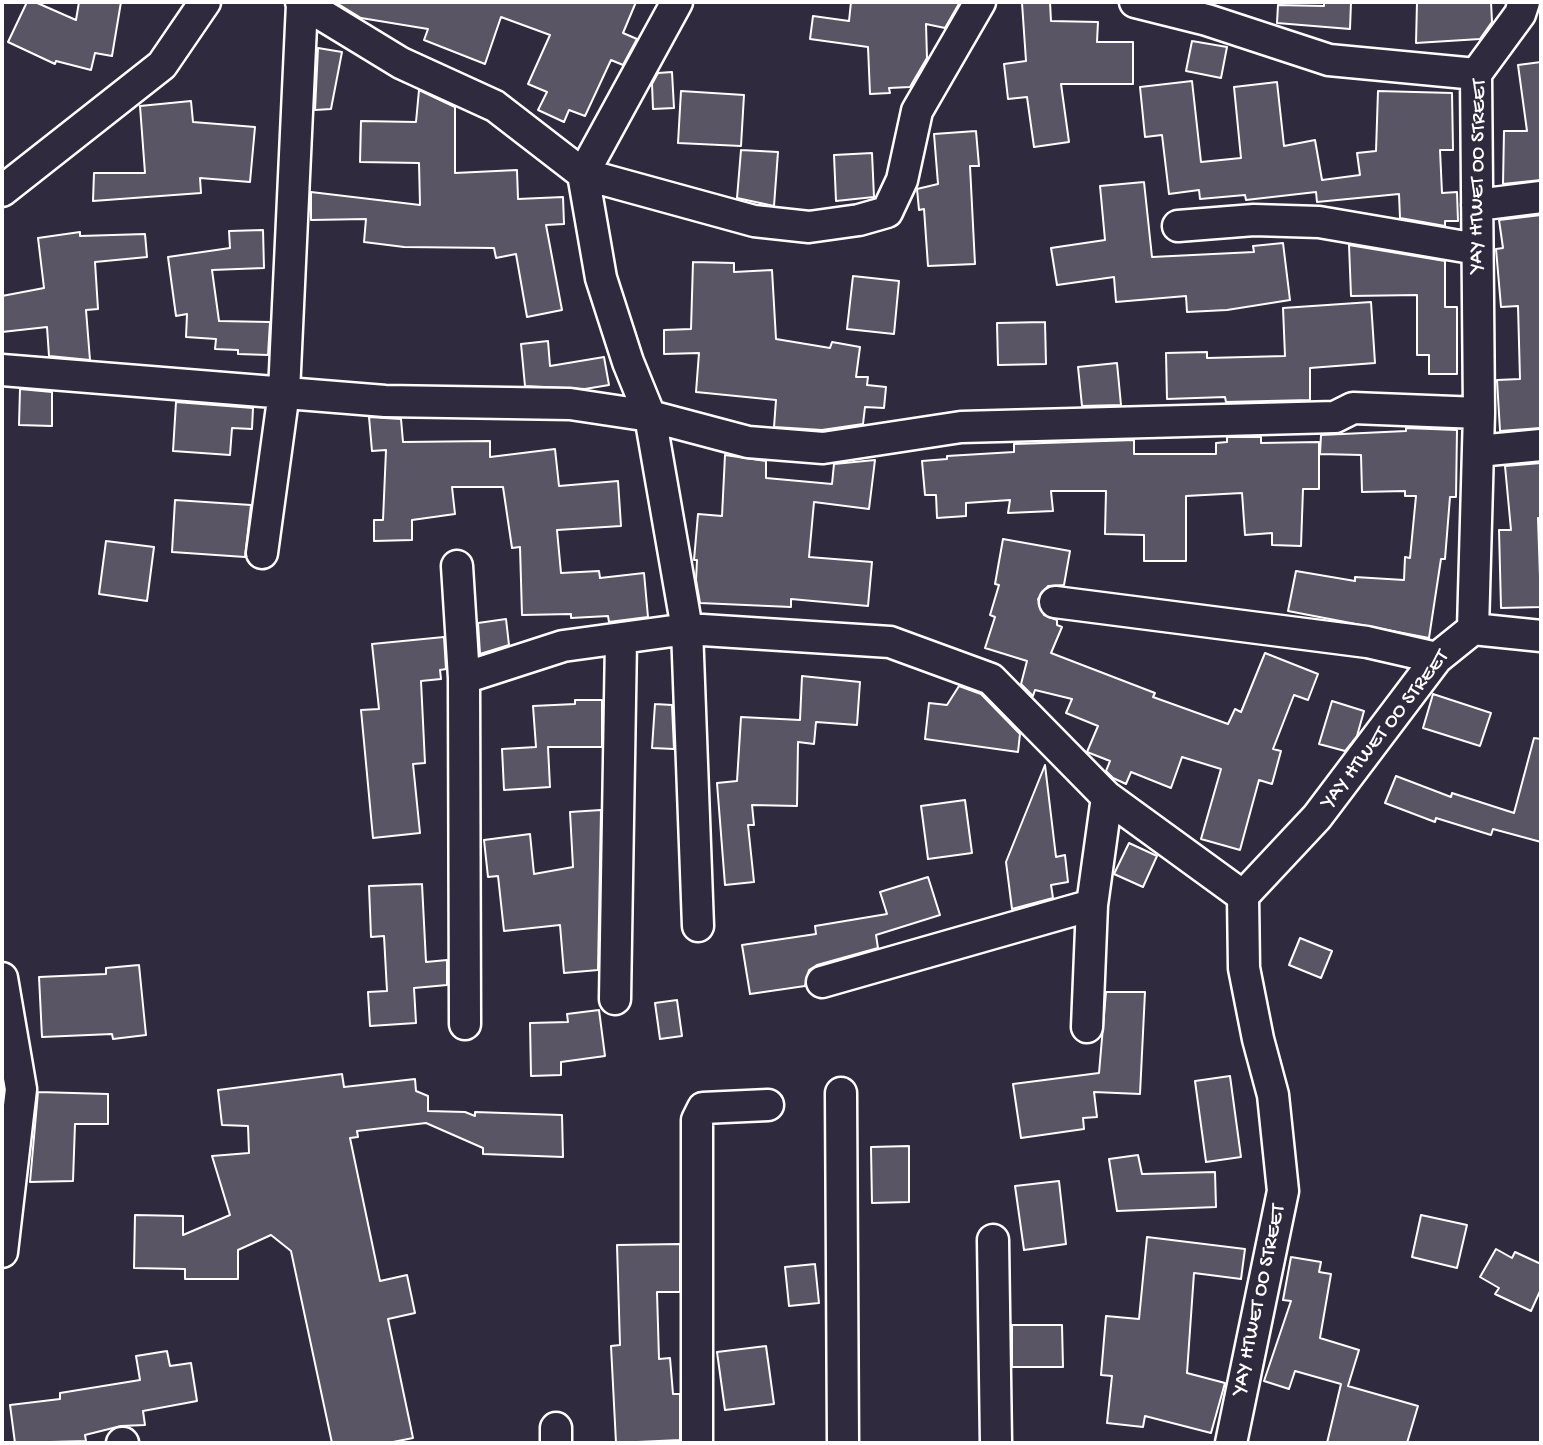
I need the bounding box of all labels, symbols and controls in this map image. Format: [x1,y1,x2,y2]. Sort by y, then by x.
street label: YAY HTWET OO STREET [1465,79,1493,273]
street label: YAY HTWET OO STREET [1316,646,1456,814]
street label: YAY HTWET OO STREET [1227,1202,1293,1398]

